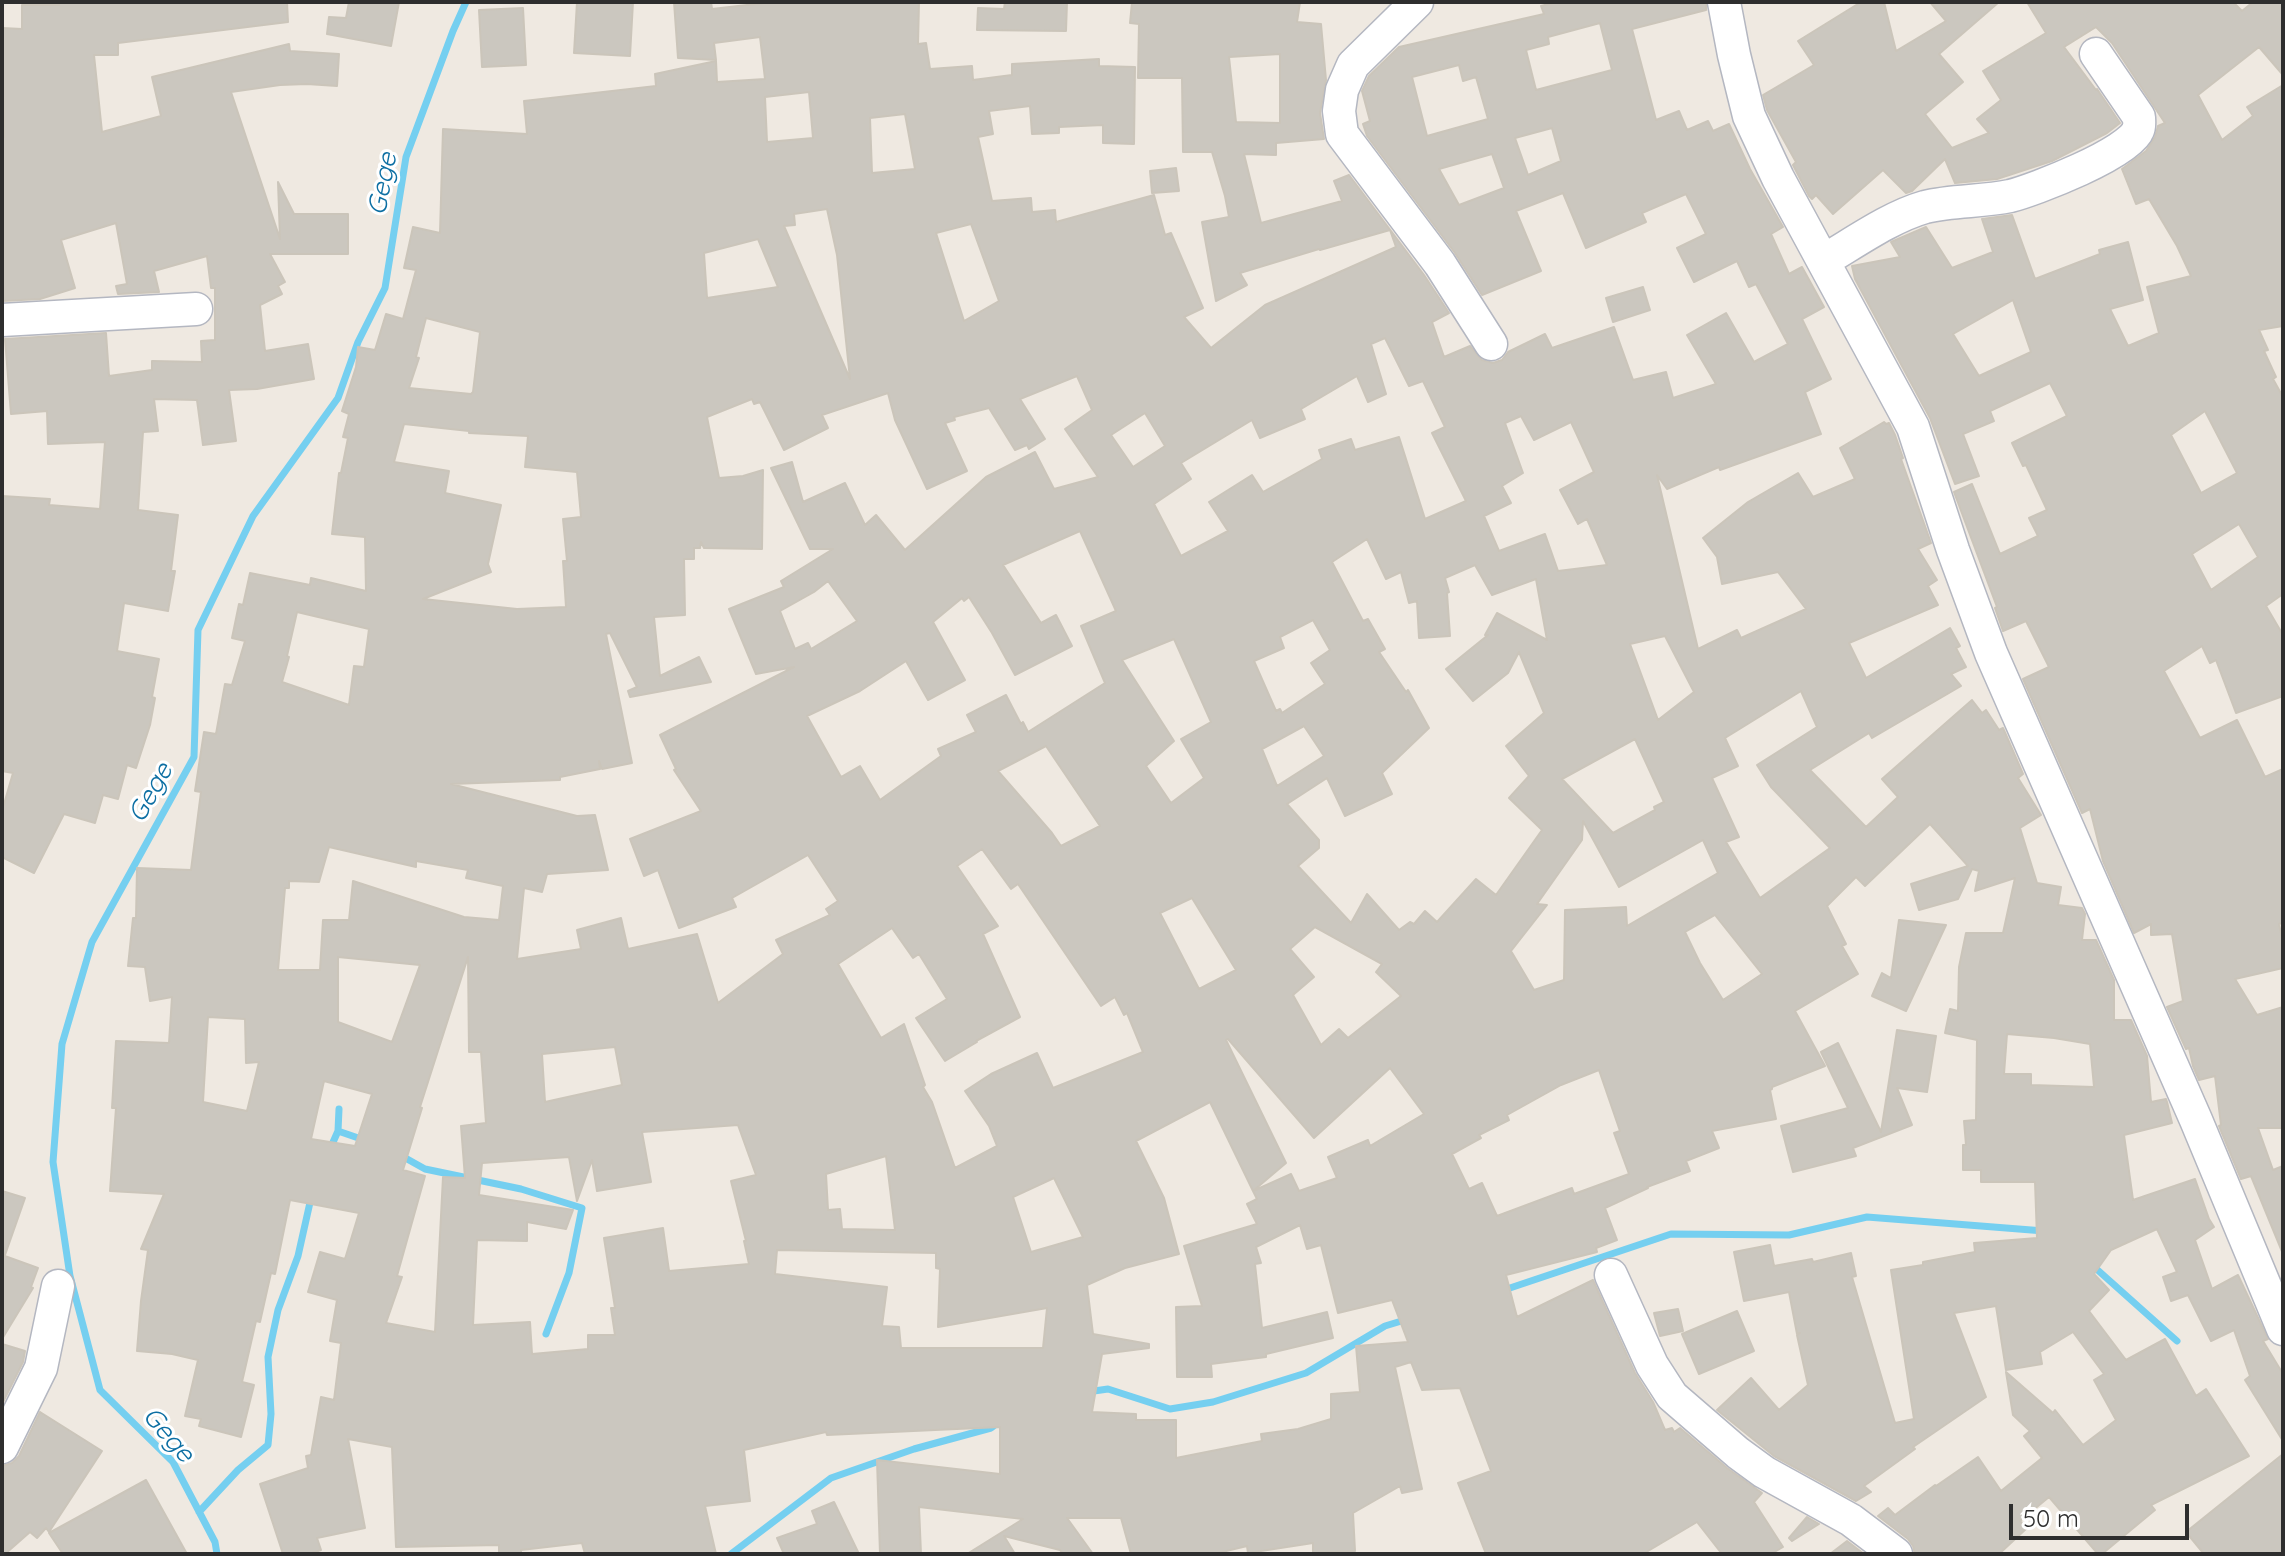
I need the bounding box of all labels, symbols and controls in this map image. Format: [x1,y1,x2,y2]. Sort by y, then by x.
water label: Gege [362,150,404,218]
water label: Gege [122,758,180,828]
water label: Gege [136,1401,200,1469]
scale bar [2013,1488,2193,1538]
text: 50 m [2023,1503,2079,1533]

